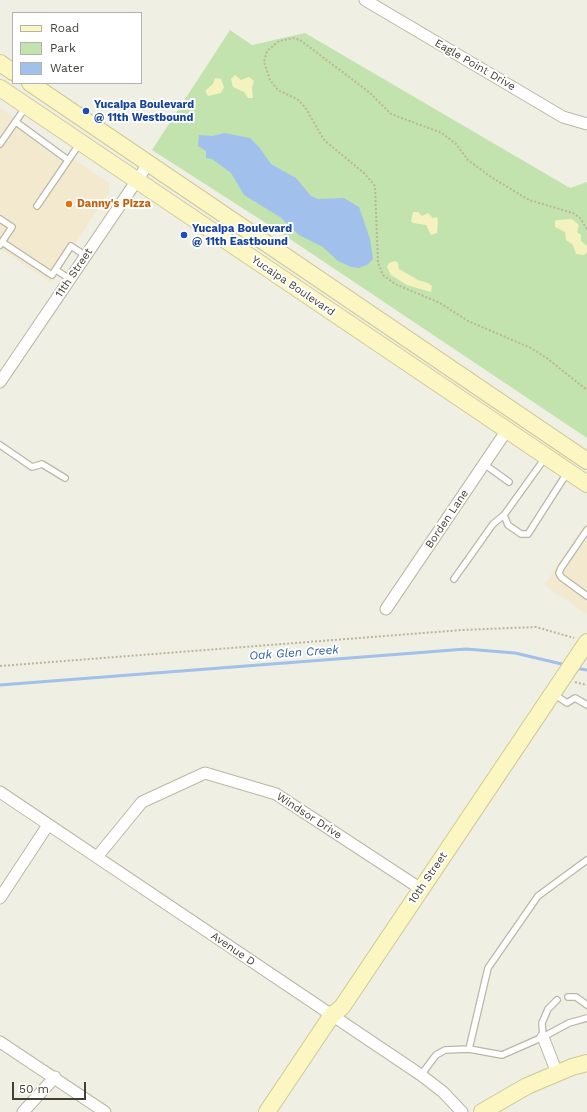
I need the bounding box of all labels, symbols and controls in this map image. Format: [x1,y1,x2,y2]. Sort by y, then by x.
legend [12,12,142,84]
text: Road [50,21,79,35]
street label: Eagle Point Drive [432,36,518,94]
text: Park [50,41,76,55]
text: Water [50,61,84,75]
place label: Yucaipa Boulevard @ 11th Westbound [94,98,194,124]
marker: Yucaipa Boulevard @ 11th Westbound [81,106,91,116]
place label: Danny's Pizza [77,197,151,211]
marker: Danny's Pizza [64,199,74,209]
place label: Yucaipa Boulevard @ 11th Eastbound [192,222,292,248]
marker: Yucaipa Boulevard @ 11th Eastbound [179,230,189,240]
street label: 11th Street [53,246,95,300]
street label: Yucaipa Boulevard [249,253,337,319]
street label: Borden Lane [423,487,471,551]
water label: Oak Glen Creek [249,643,339,663]
street label: Windsor Drive [274,790,344,842]
street label: 10th Street [406,850,450,906]
street label: Avenue D [208,929,258,969]
scale bar [14,1074,88,1100]
text: 50 m [19,1082,49,1096]

